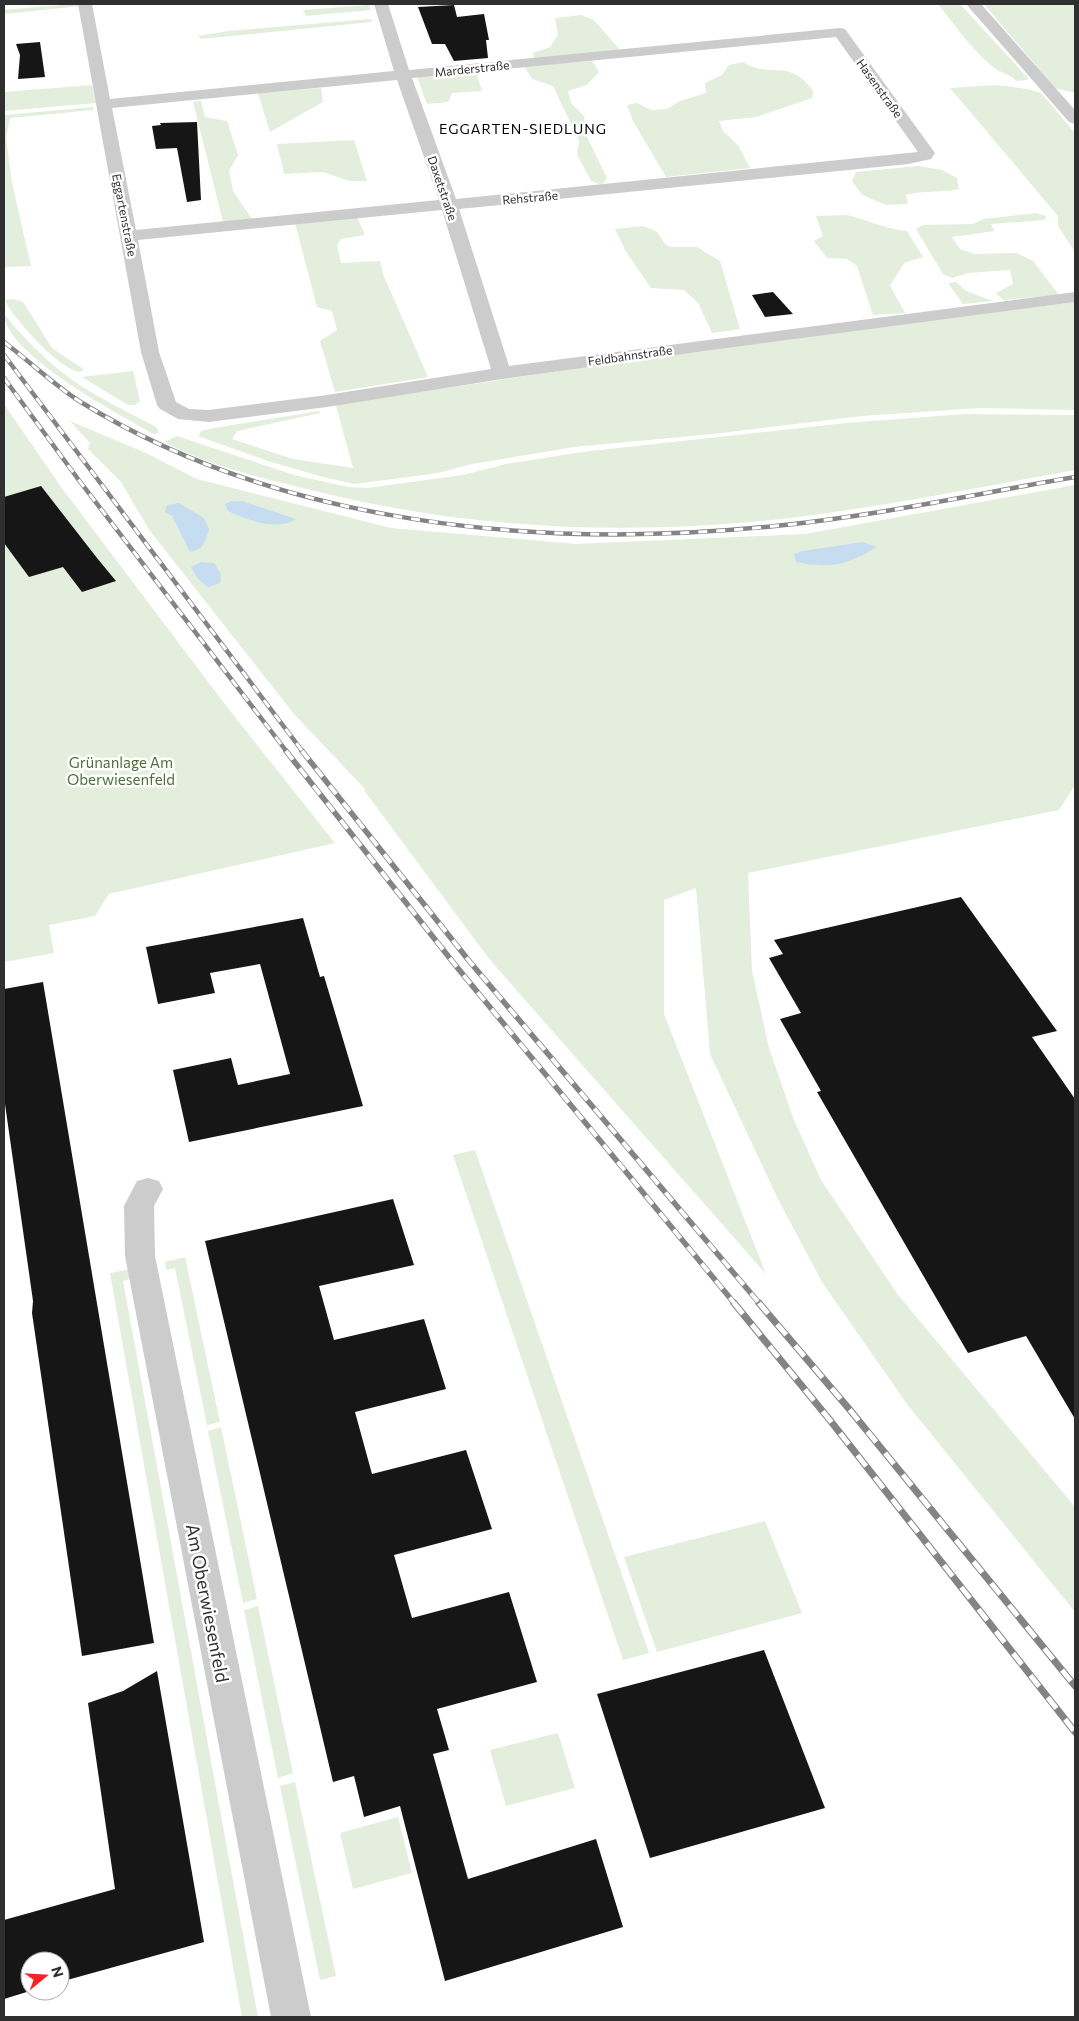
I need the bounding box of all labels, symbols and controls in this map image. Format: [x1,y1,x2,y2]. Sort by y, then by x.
street label: Hasenstraße [854,56,906,120]
street label: Marderstraße [434,57,510,79]
district label: EGGARTEN-SIEDLUNG [439,120,607,137]
street label: Daxetstraße [425,154,461,222]
street label: Eggartenstraße [110,172,140,258]
street label: Rehstraße [502,188,558,206]
street label: Feldbahnstraße [587,342,673,368]
park label: Grünanlage Am Oberwiesenfeld [67,753,175,788]
street label: Am Oberwiesenfeld [182,1522,234,1684]
north arrow [20,1951,70,2001]
text: N [48,1964,68,1979]

